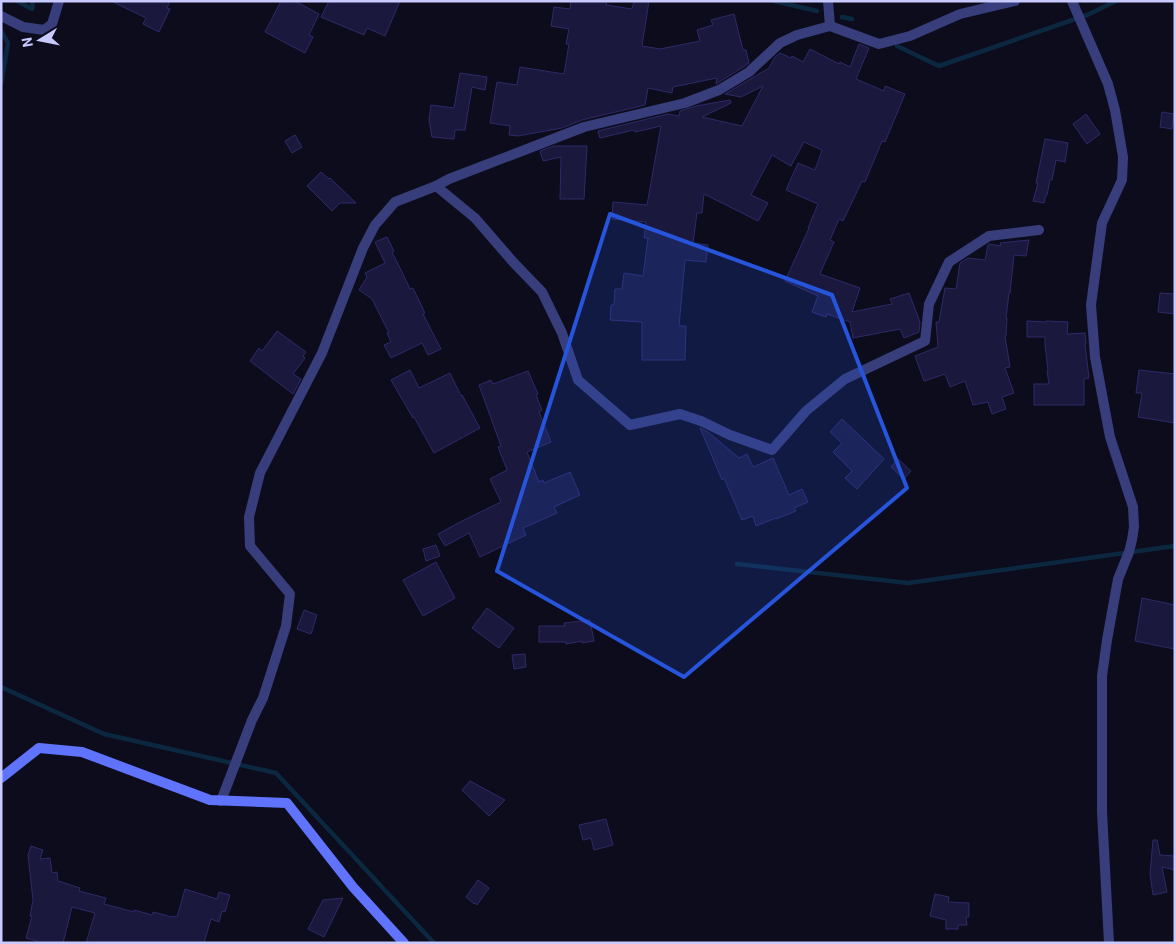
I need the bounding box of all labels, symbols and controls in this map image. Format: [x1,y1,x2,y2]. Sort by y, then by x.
north arrow [15,15,65,65]
text: N [18,36,36,49]

